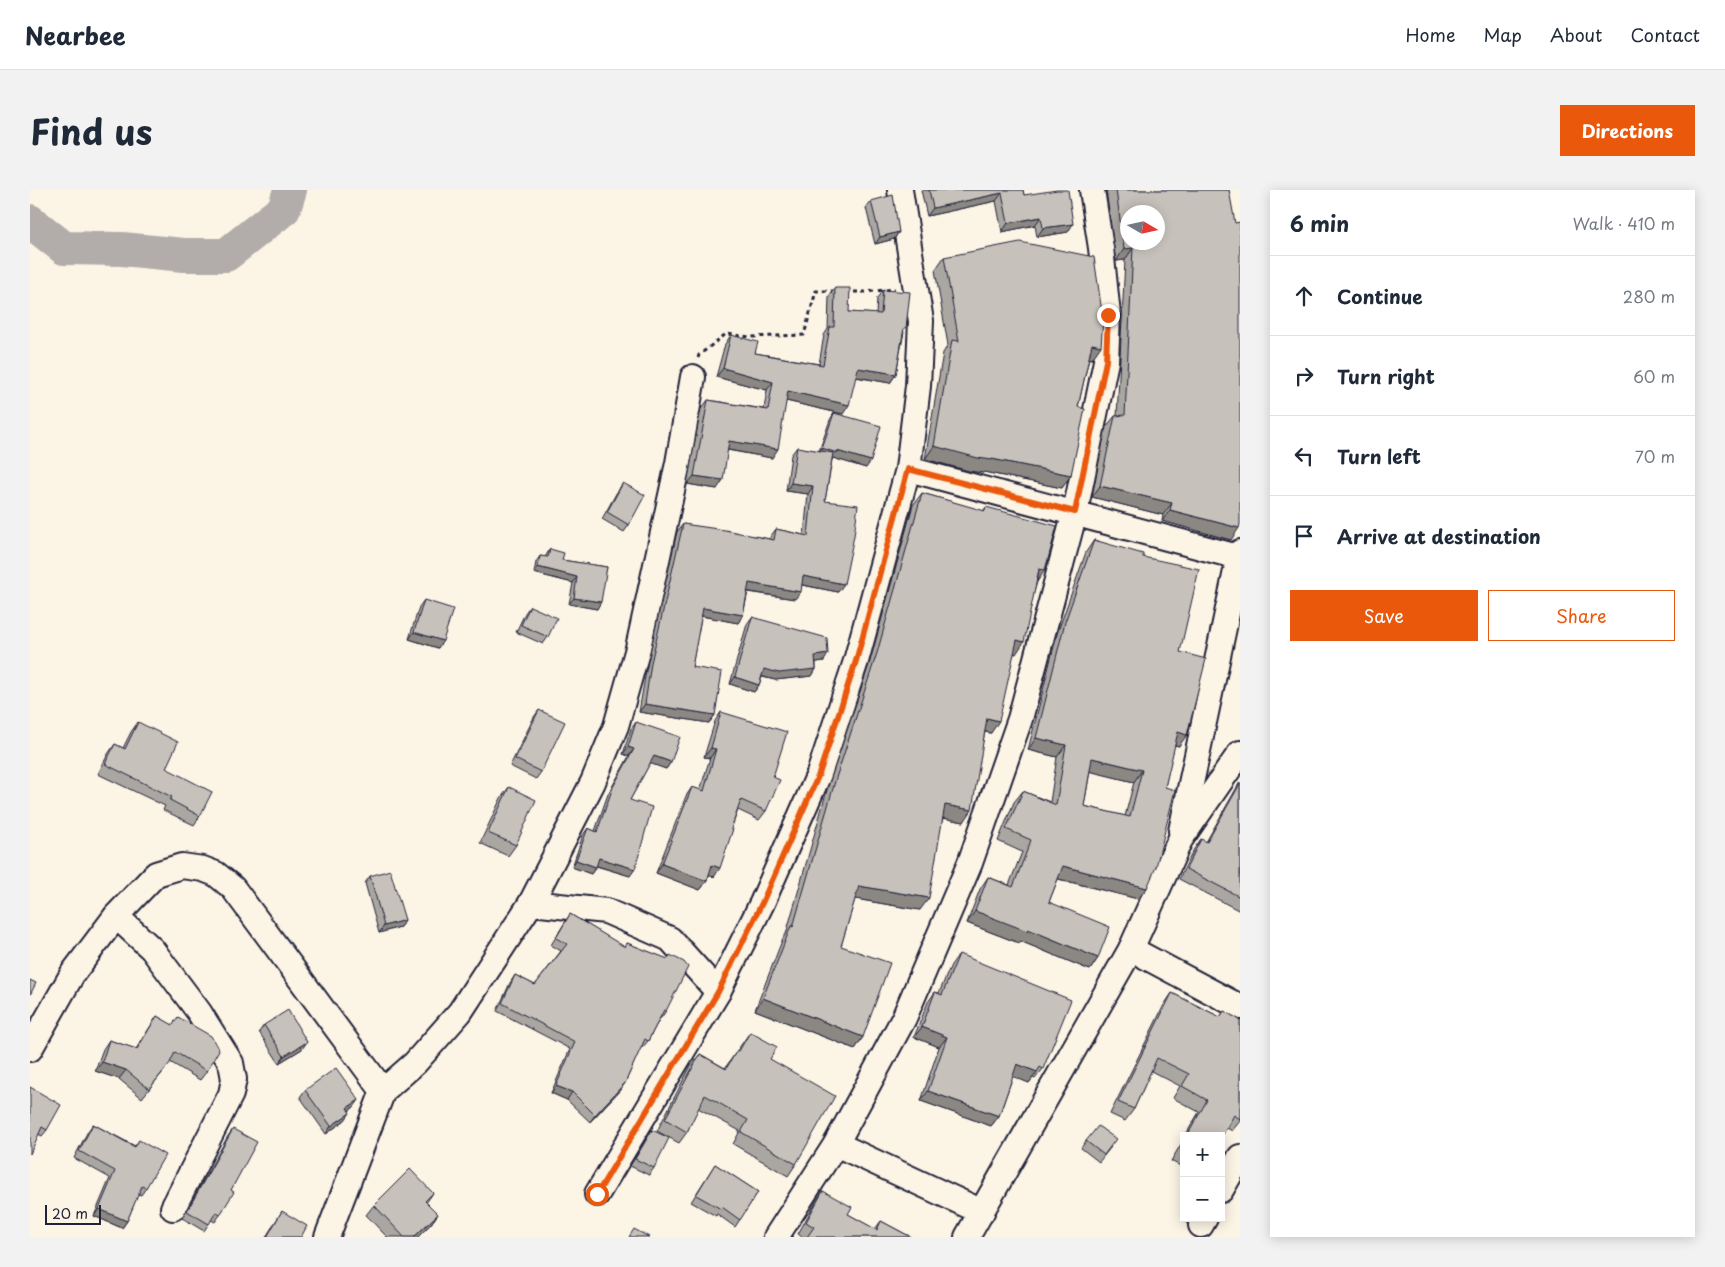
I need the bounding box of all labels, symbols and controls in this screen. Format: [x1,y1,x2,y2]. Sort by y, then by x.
text: Nearbee [25,17,126,53]
text: Home [1405,21,1455,48]
text: Map [1483,21,1522,48]
text: About [1550,21,1602,48]
text: Contact [1630,21,1700,48]
text: Find us [30,104,152,157]
button: Directions [1560,105,1695,156]
north arrow [1120,205,1165,250]
text: 6 min [1290,207,1349,239]
text: Walk · 410 m [1573,211,1675,235]
icon: ahead [1290,282,1318,310]
text: Continue [1337,282,1423,310]
text: 280 m [1623,284,1675,308]
route end [1097,304,1120,327]
icon: right [1290,362,1318,390]
text: Turn right [1337,362,1435,390]
text: 60 m [1633,364,1675,388]
icon: left [1290,442,1318,470]
text: Turn left [1337,442,1421,470]
text: 70 m [1635,444,1675,468]
icon: arrive [1290,522,1318,550]
text: Arrive at destination [1337,522,1541,550]
button: Save [1290,590,1478,641]
button: Share [1488,590,1675,641]
map controls [1180,1132,1225,1222]
button: + [1180,1132,1225,1177]
button: − [1180,1177,1225,1222]
route start [586,1183,609,1206]
scale bar [45,1202,101,1225]
text: 20 m [52,1203,88,1224]

